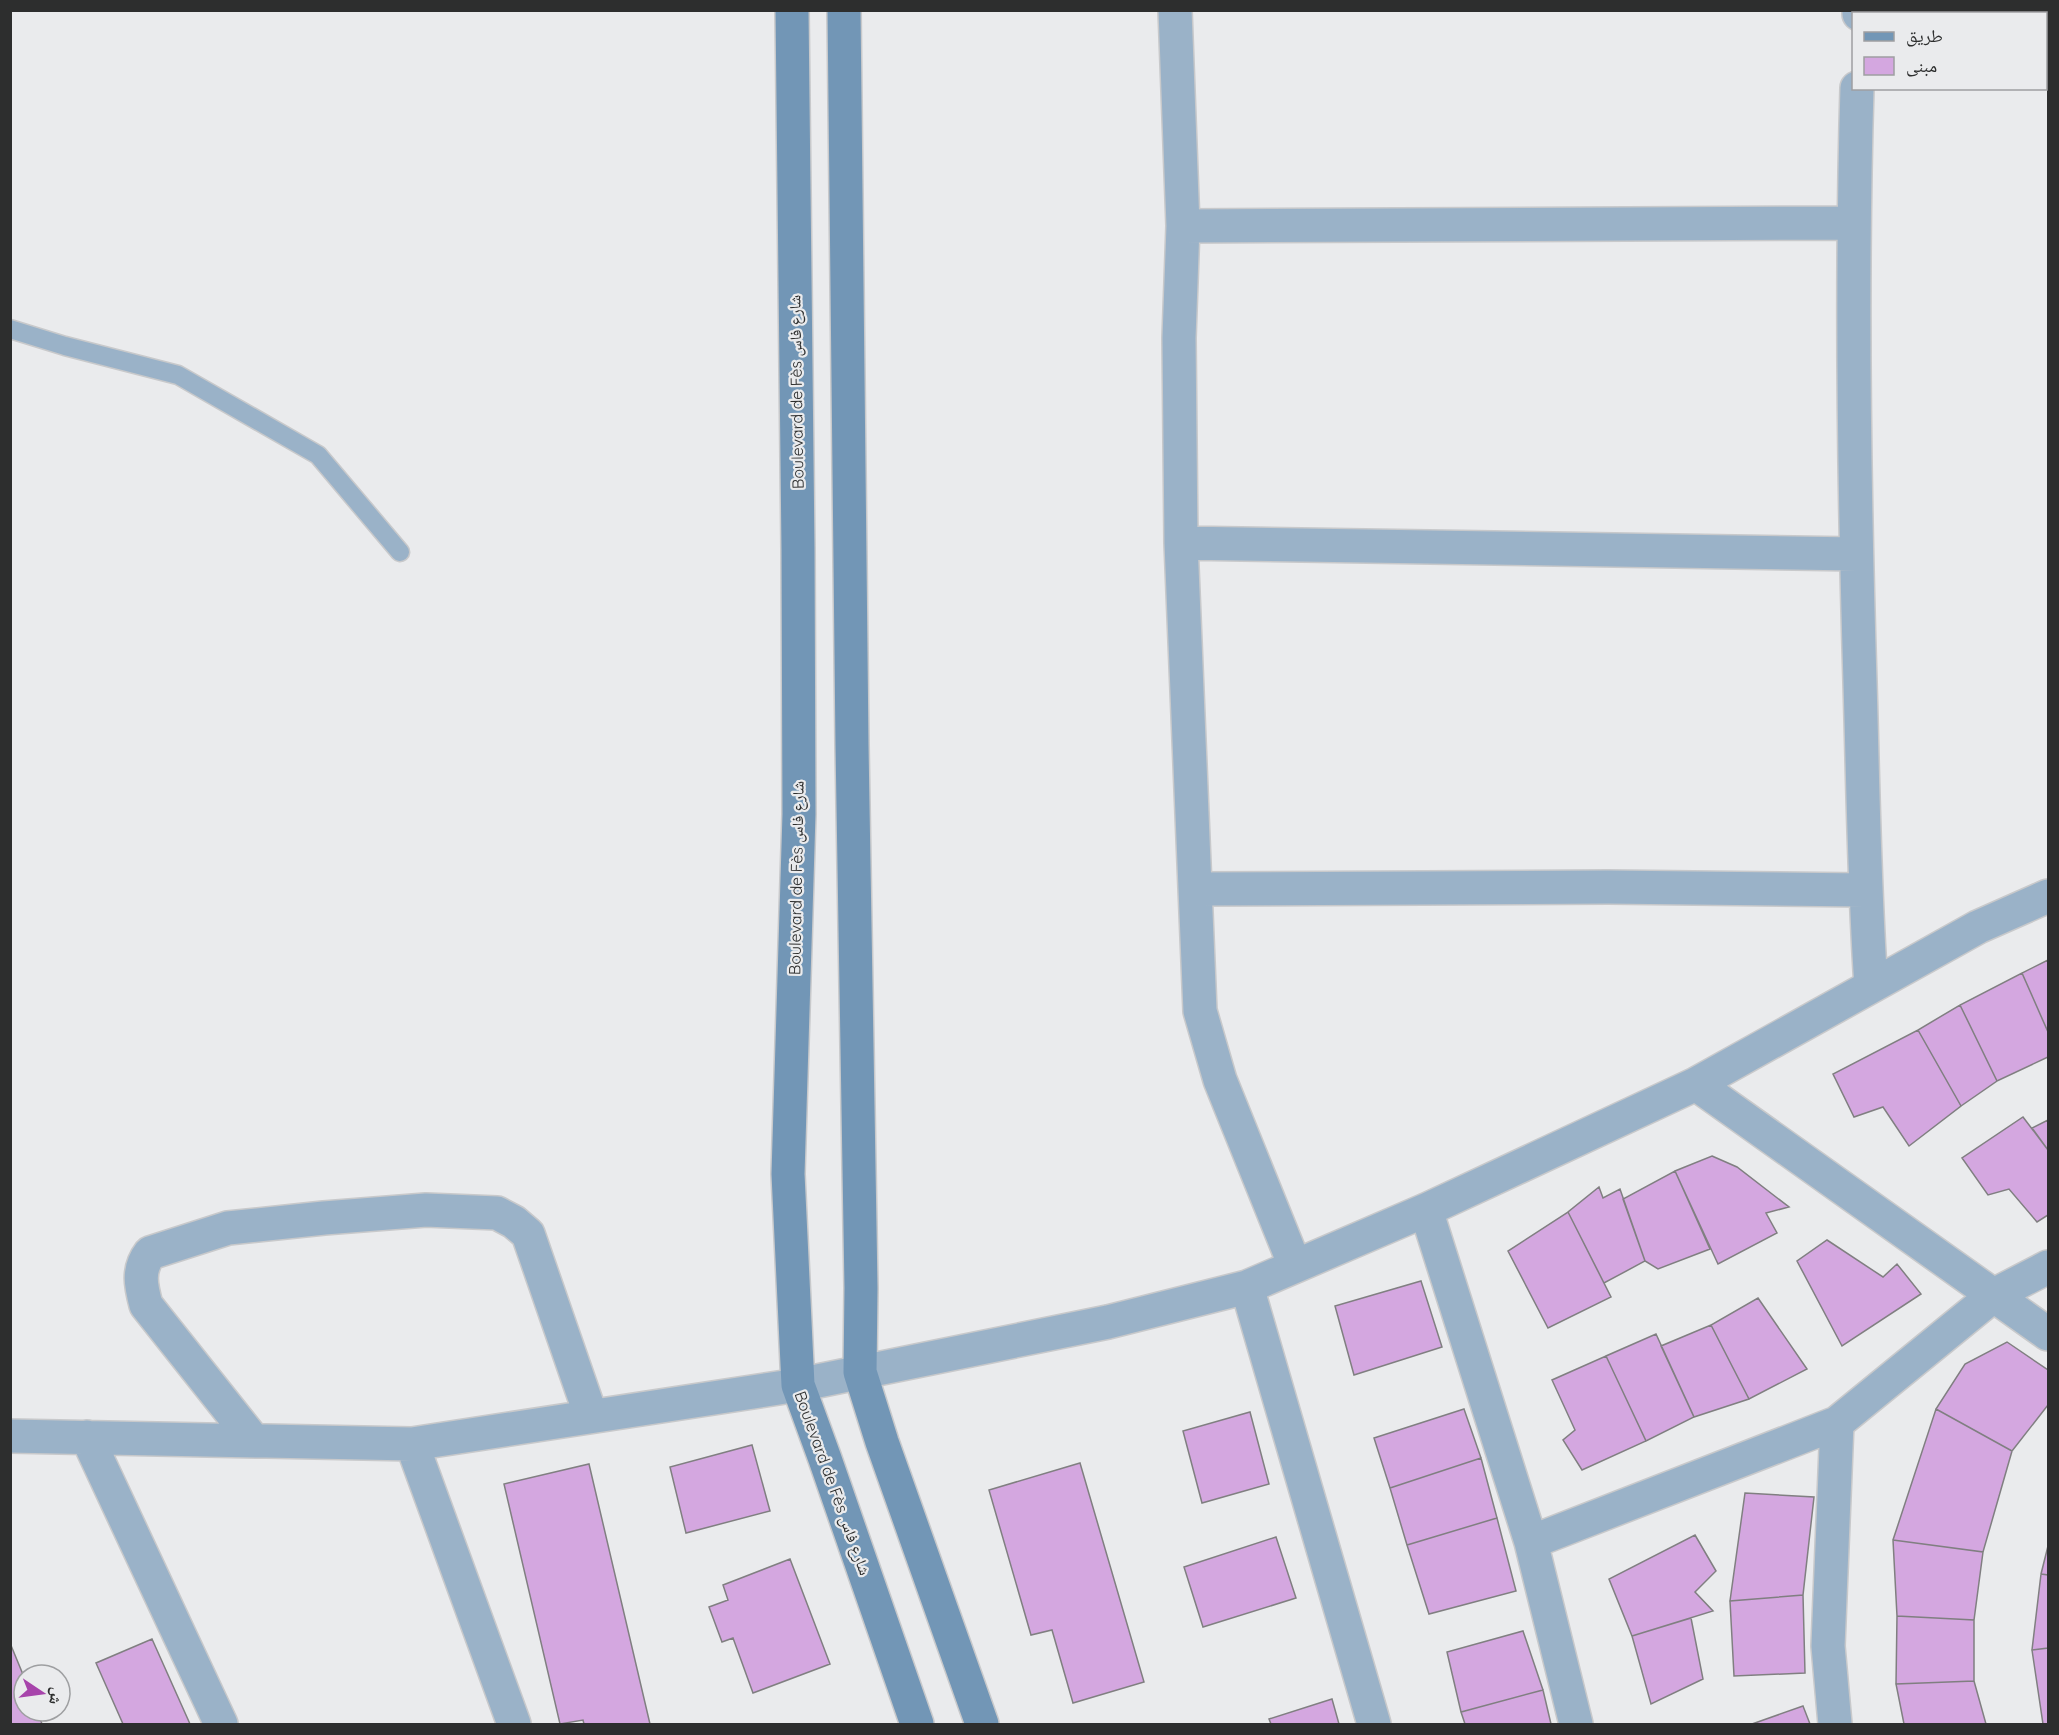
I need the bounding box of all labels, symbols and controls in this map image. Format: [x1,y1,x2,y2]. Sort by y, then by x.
legend [1852,12,2047,90]
text: طريق [1906,24,1943,47]
text: مبنى [1906,54,1937,77]
street label: Boulevard de Fès شارع فاس [784,295,809,489]
street label: Boulevard de Fès شارع فاس [784,781,809,975]
street label: Boulevard de Fès شارع فاس [789,1388,876,1578]
north arrow [12,1663,72,1723]
text: ش [45,1686,68,1707]

